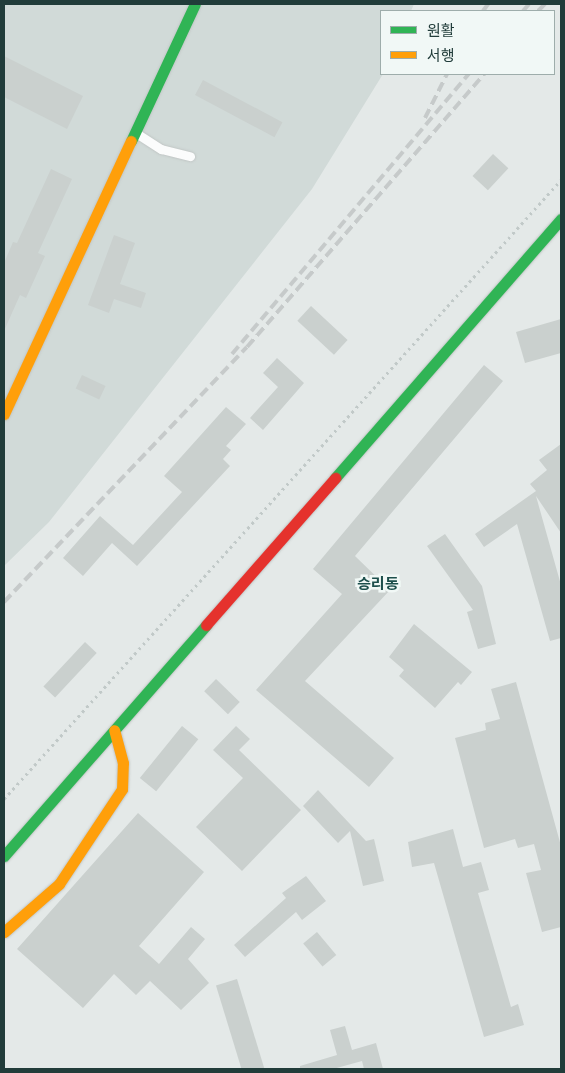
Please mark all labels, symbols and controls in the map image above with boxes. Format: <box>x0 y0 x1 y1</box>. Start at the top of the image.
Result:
legend <box>380 10 555 75</box>
text: 원활 <box>427 22 455 40</box>
text: 서행 <box>427 47 455 65</box>
district label: 승리동 <box>357 576 399 594</box>

